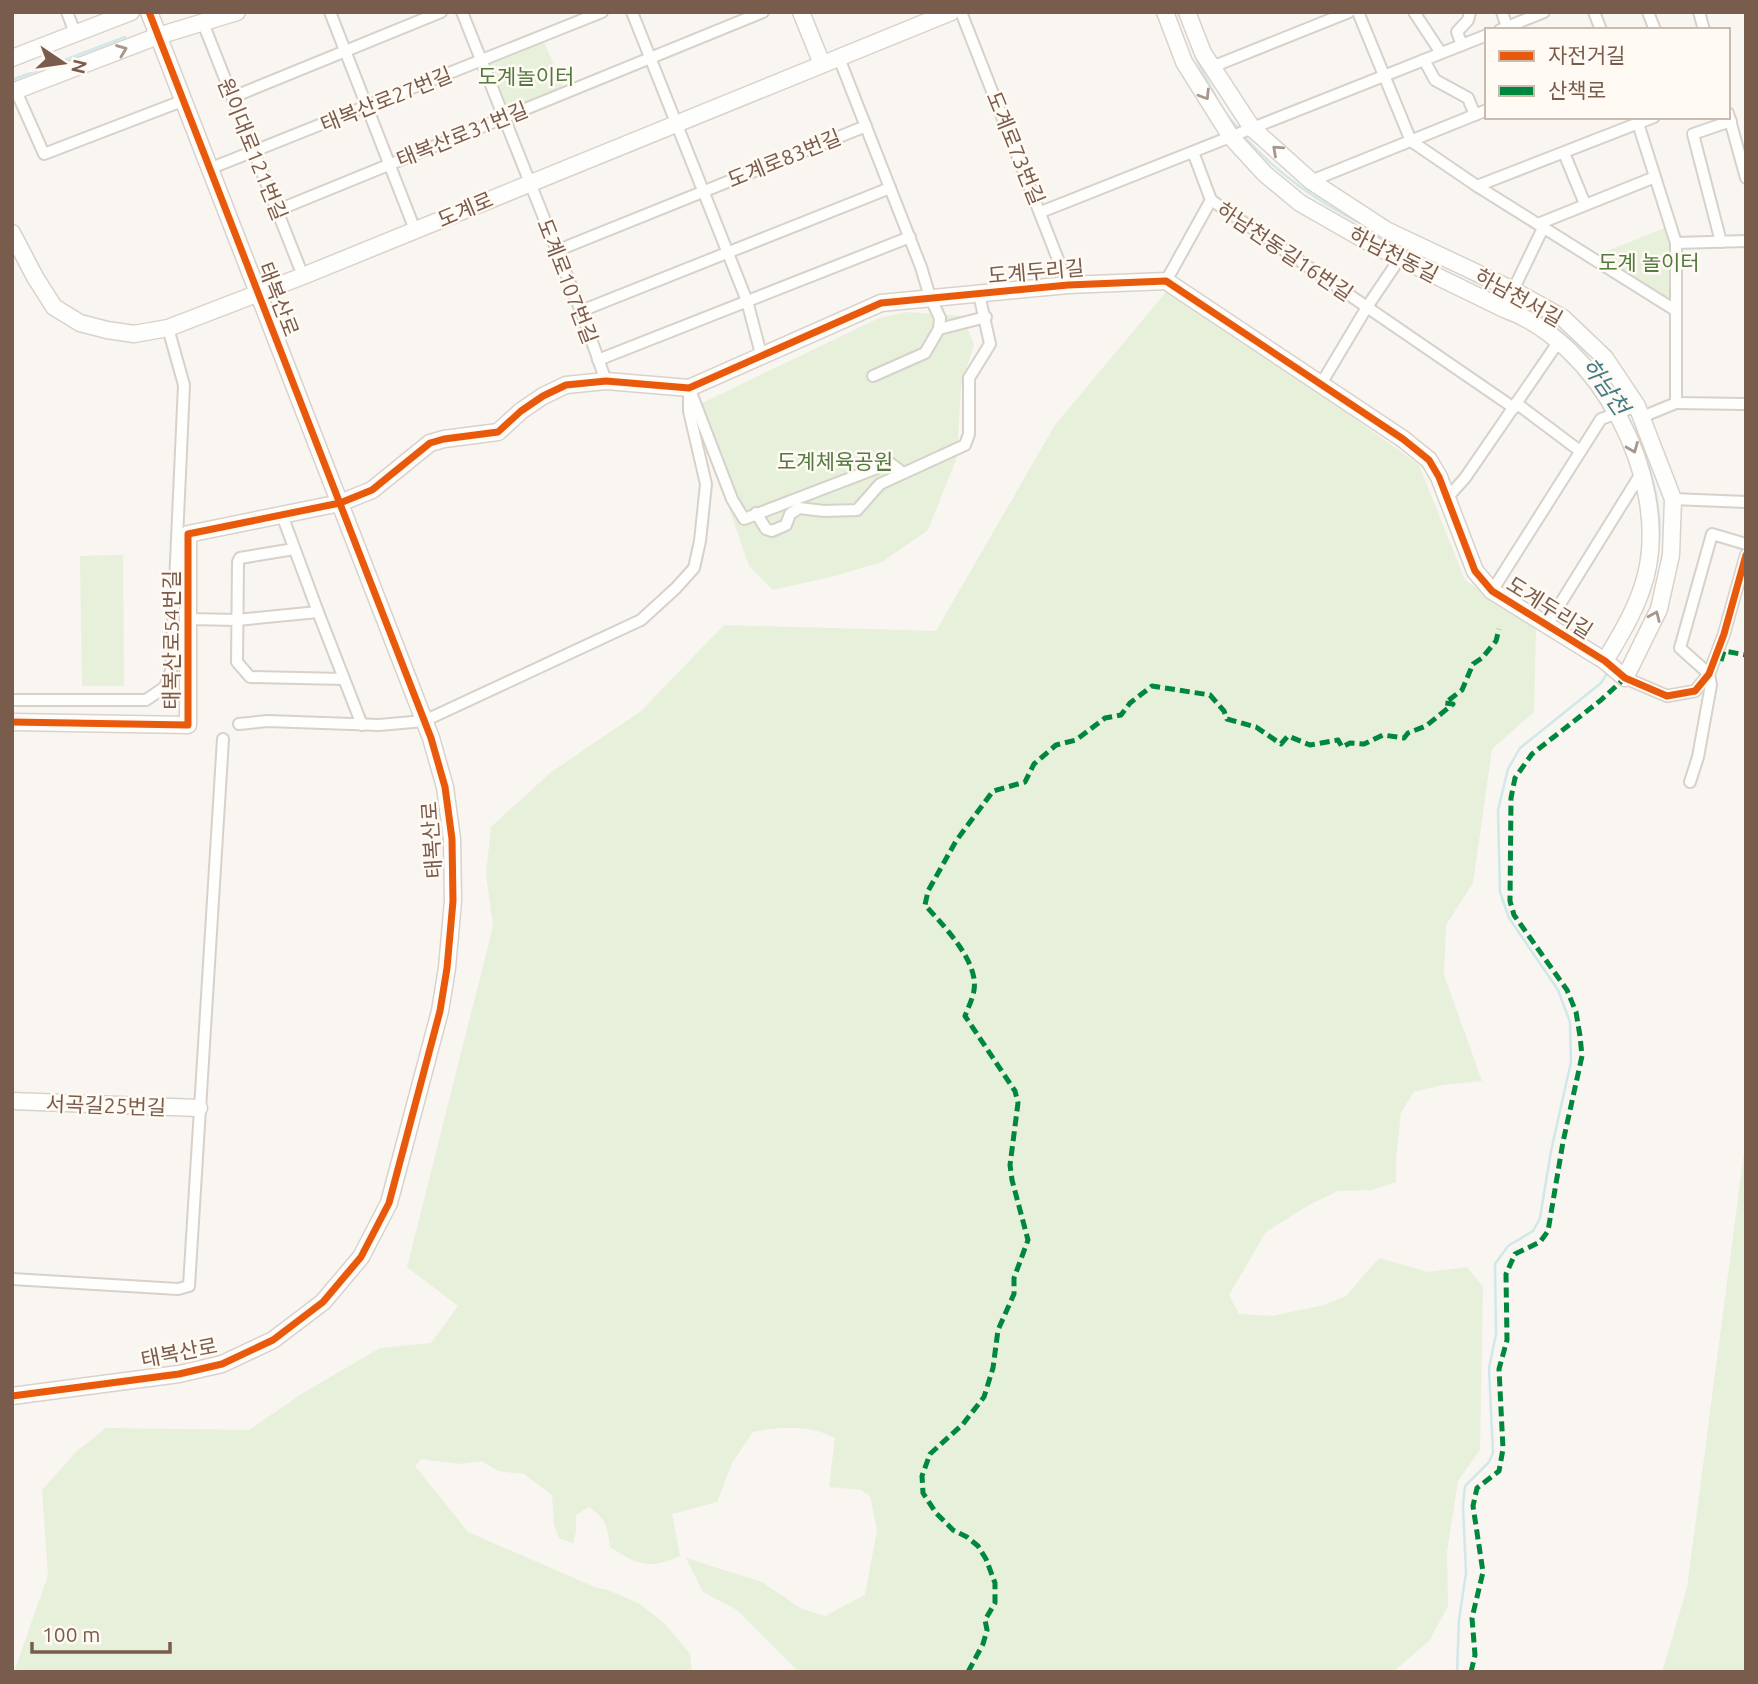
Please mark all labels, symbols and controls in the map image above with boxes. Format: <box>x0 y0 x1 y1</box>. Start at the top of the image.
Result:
north arrow <box>28 28 98 98</box>
legend <box>1485 28 1730 119</box>
text: 자전거길 <box>1548 43 1625 67</box>
one-way arrow <box>115 45 127 59</box>
text: N <box>67 57 92 76</box>
street label: 태복산로27번길 <box>317 62 455 136</box>
park label: 도계놀이터 <box>478 64 574 88</box>
street label: 원이대로121번길 <box>214 74 292 224</box>
text: 산책로 <box>1548 78 1606 102</box>
street label: 도계로73번길 <box>982 88 1050 208</box>
one-way arrow <box>1196 88 1209 101</box>
street label: 태복산로31번길 <box>393 97 531 171</box>
street label: 도계로83번길 <box>724 124 844 192</box>
one-way arrow <box>1272 146 1285 159</box>
street label: 도계로 <box>434 187 496 231</box>
street label: 하남천동길16번길 <box>1212 197 1358 305</box>
street label: 도계로107번길 <box>533 215 603 347</box>
street label: 하남천동길 <box>1346 221 1442 287</box>
park label: 도계 놀이터 <box>1598 250 1700 274</box>
street label: 도계두리길 <box>987 255 1085 287</box>
street label: 태복산로 <box>254 259 304 339</box>
street label: 하남천서길 <box>1471 263 1567 331</box>
water label: 하남천 <box>1578 353 1636 421</box>
one-way arrow <box>1625 441 1639 453</box>
park label: 도계체육공원 <box>777 449 893 473</box>
street label: 태복산로54번길 <box>159 570 183 710</box>
street label: 도계두리길 <box>1503 571 1597 643</box>
one-way arrow <box>1647 611 1661 624</box>
street label: 태복산로 <box>416 801 446 879</box>
street label: 서곡길25번길 <box>45 1091 167 1119</box>
street label: 태복산로 <box>139 1333 219 1371</box>
scale bar <box>32 1610 170 1654</box>
text: 100 m <box>42 1622 100 1646</box>

